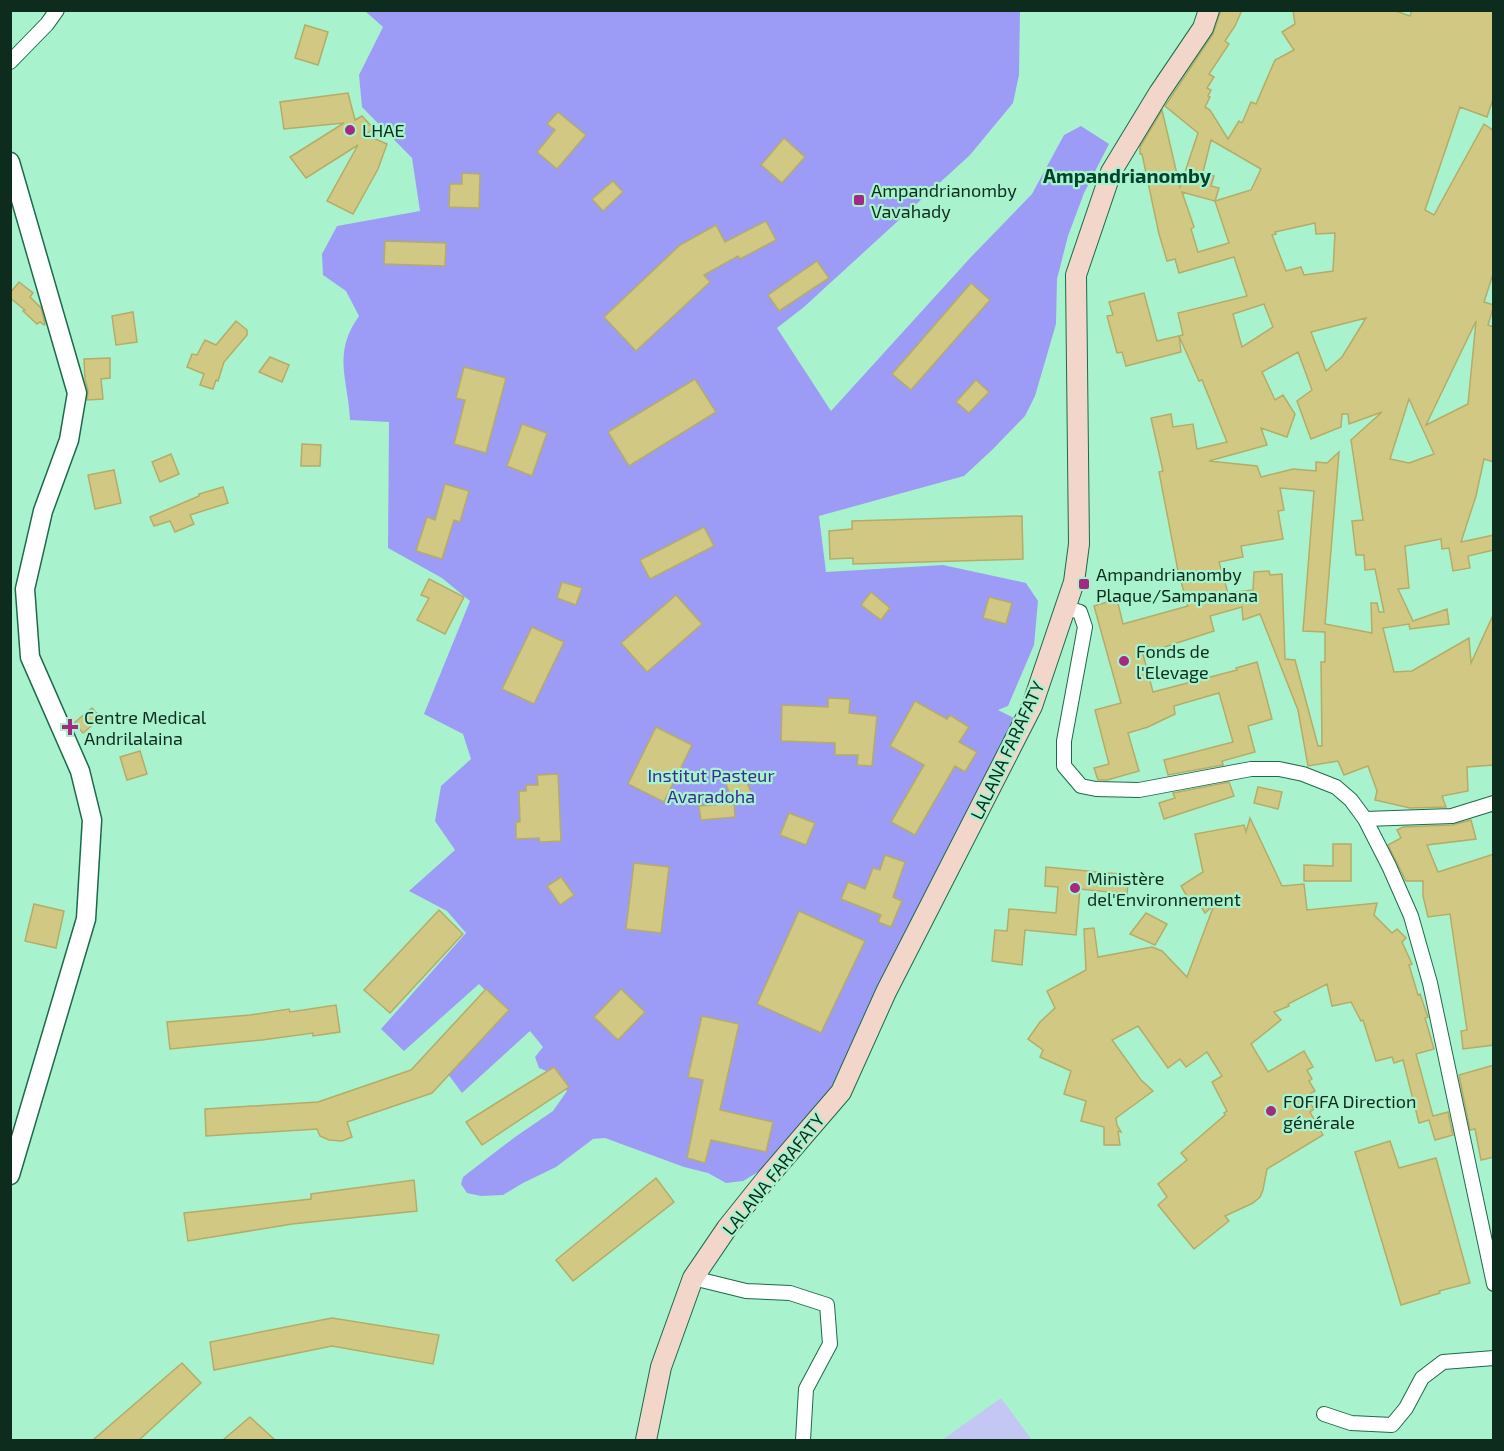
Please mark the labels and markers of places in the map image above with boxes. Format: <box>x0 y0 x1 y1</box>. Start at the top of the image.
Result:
place label: LHAE <box>362 119 405 141</box>
marker: LHAE <box>343 123 357 137</box>
place label: Ampandrianomby Vavahady <box>871 179 1017 222</box>
marker: Ampandrianomby Vavahady <box>852 193 866 207</box>
place label: Ampandrianomby Plaque/Sampanana <box>1096 563 1258 606</box>
marker: Ampandrianomby Plaque/Sampanana <box>1077 577 1091 591</box>
place label: Fonds de l'Elevage <box>1136 640 1210 683</box>
marker: Fonds de l'Elevage <box>1117 654 1131 668</box>
place label: Centre Medical Andrilalaina <box>84 706 207 749</box>
marker: Centre Medical Andrilalaina <box>61 718 79 736</box>
place label: Ministère del'Environnement <box>1087 867 1241 910</box>
marker: Ministère del'Environnement <box>1068 881 1082 895</box>
place label: FOFIFA Direction générale <box>1283 1090 1416 1133</box>
marker: FOFIFA Direction générale <box>1264 1104 1278 1118</box>

